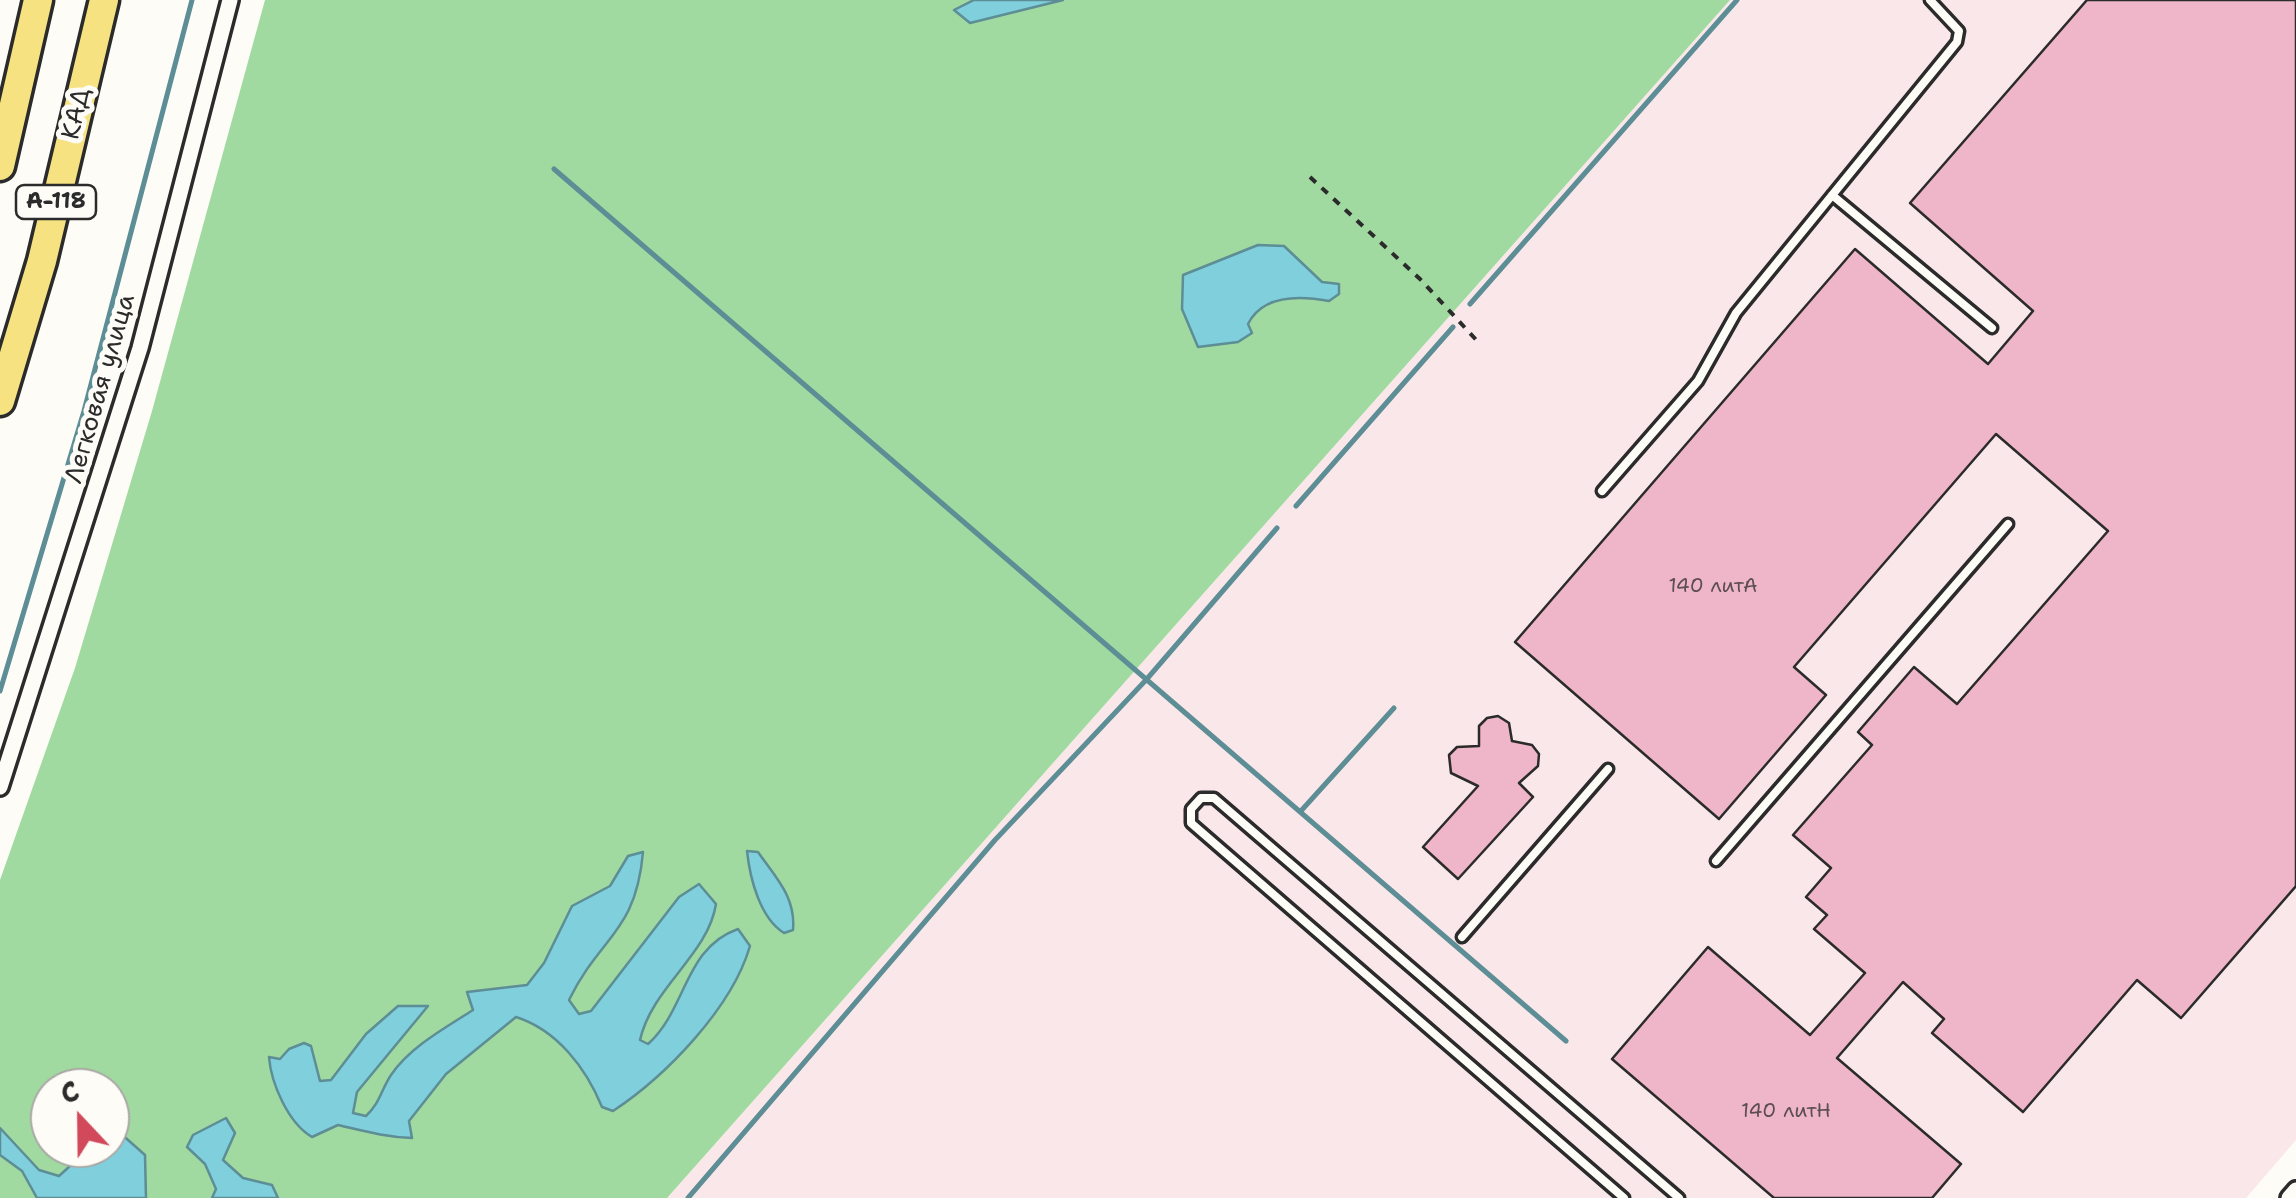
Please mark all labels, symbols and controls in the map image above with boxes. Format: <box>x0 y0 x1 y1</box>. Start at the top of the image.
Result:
street label: КАД <box>57 85 97 143</box>
road number: А-118 <box>16 185 96 219</box>
street label: Легковая улица <box>60 291 142 487</box>
house number: 140 литА <box>1668 575 1758 599</box>
north arrow <box>30 1068 130 1168</box>
text: С <box>54 1071 85 1113</box>
house number: 140 литН <box>1741 1100 1831 1124</box>

